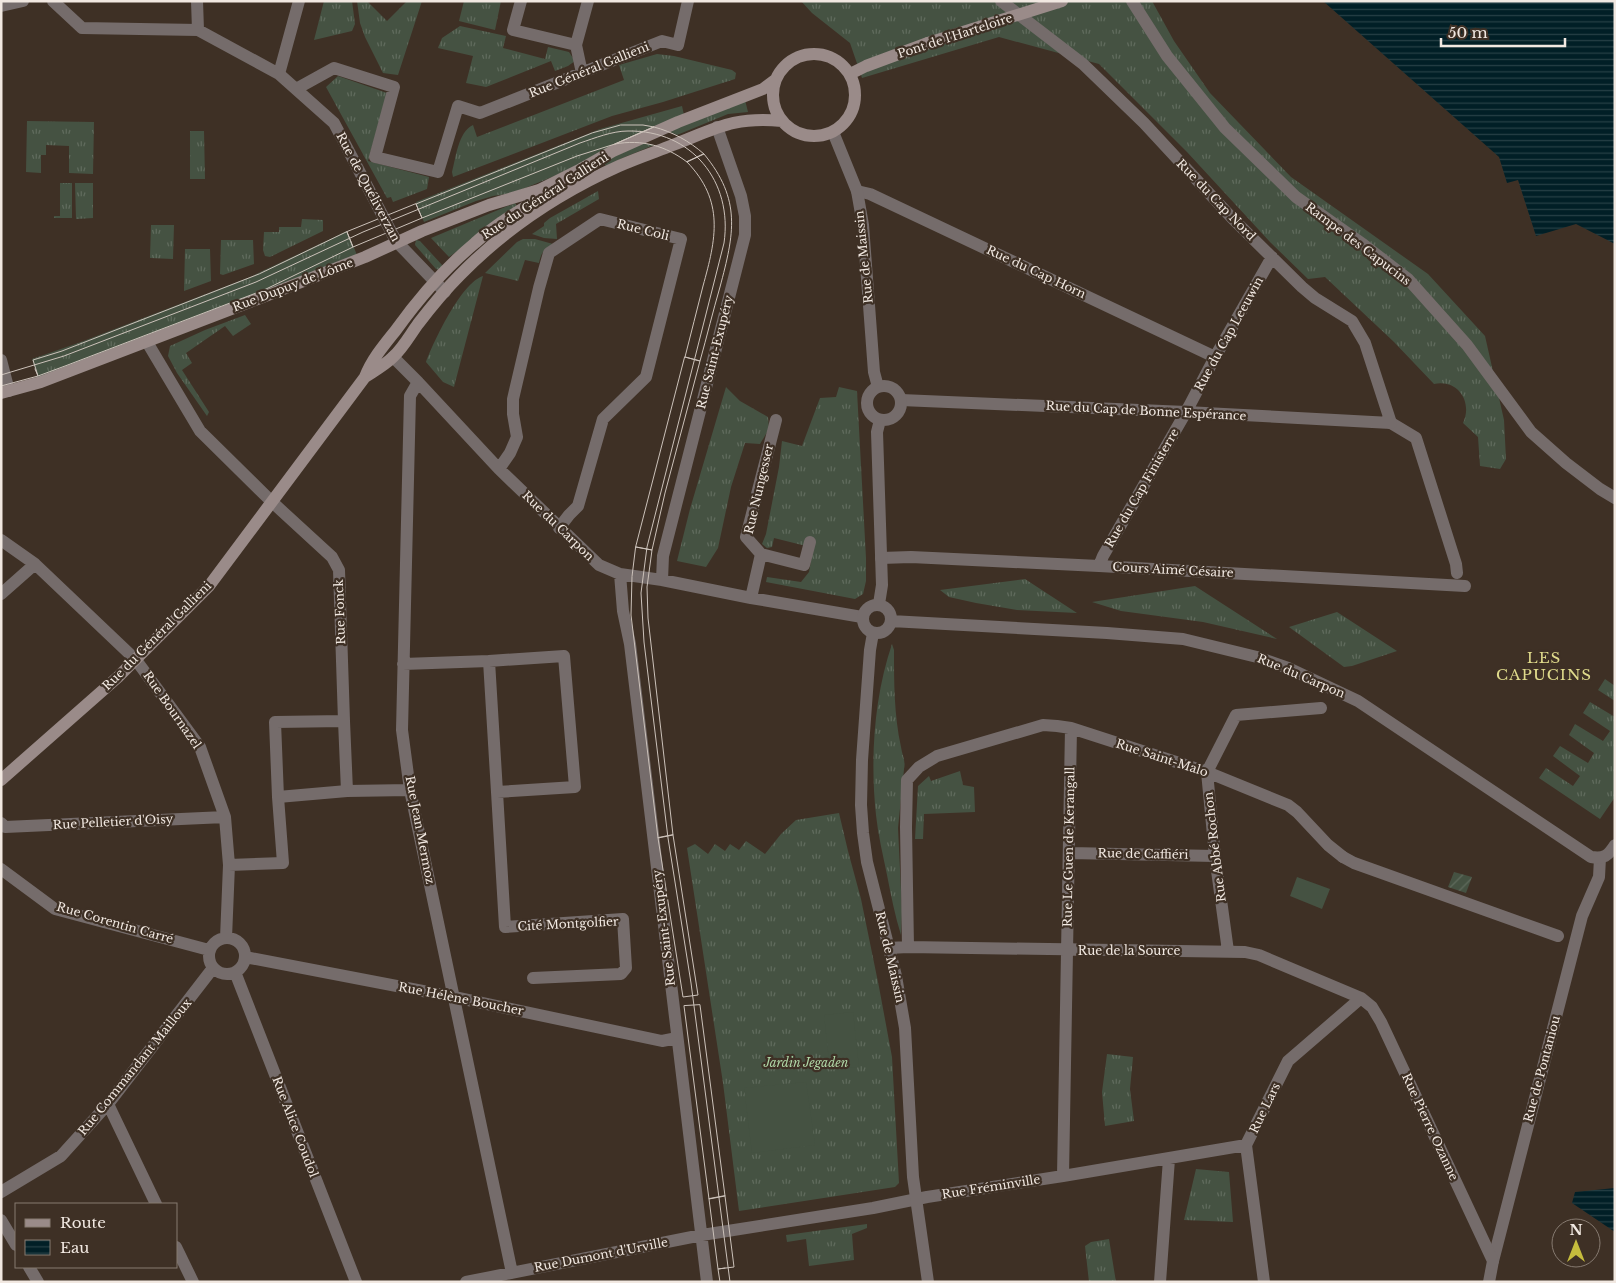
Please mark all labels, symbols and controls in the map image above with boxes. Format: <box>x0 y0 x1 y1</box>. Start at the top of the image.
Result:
street label: Pont de l'Harteloire <box>895 10 1014 61</box>
scale bar <box>1441 15 1565 47</box>
text: 50 m <box>1448 23 1488 42</box>
street label: Rue Général Gallieni <box>527 39 651 101</box>
street label: Rue de Quéliverzan <box>333 130 404 244</box>
street label: Rue du Général Gallieni <box>479 149 611 242</box>
street label: Rue du Cap Nord <box>1174 156 1259 243</box>
street label: Rampe des Capucins <box>1303 199 1414 288</box>
street label: Rue de Maissin <box>851 210 876 304</box>
street label: Rue Coli <box>615 216 671 243</box>
street label: Rue du Cap Horn <box>984 242 1088 301</box>
street label: Rue Dupuy de Lôme <box>230 255 355 314</box>
street label: Rue du Cap Leeuwin <box>1191 274 1266 394</box>
street label: Rue Saint-Exupéry <box>693 293 736 410</box>
street label: Rue du Cap de Bonne Espérance <box>1045 398 1247 423</box>
street label: Rue du Cap Finisterre <box>1101 426 1182 550</box>
street label: Rue Nungesser <box>741 442 776 535</box>
street label: Rue du Carpon <box>519 488 597 564</box>
street label: Cours Aimé Césaire <box>1112 559 1234 580</box>
street label: Rue du Général Gallieni <box>99 578 214 693</box>
street label: Rue Fonck <box>331 579 348 645</box>
district label: LES CAPUCINS <box>1496 648 1592 684</box>
street label: Rue du Carpon <box>1255 650 1347 701</box>
street label: Rue Bournazel <box>140 668 205 751</box>
street label: Rue Saint-Malo <box>1114 736 1210 780</box>
street label: Rue Le Guen de Kerangall <box>1060 766 1077 927</box>
street label: Rue Jean Mermoz <box>403 774 438 886</box>
street label: Rue Abbé Rochon <box>1200 791 1229 903</box>
street label: Rue Pelletier d'Oisy <box>52 811 174 832</box>
street label: Rue de Caffiéri <box>1097 845 1189 862</box>
street label: Rue Saint-Exupéry <box>649 869 678 987</box>
street label: Rue Corentin Carré <box>55 899 175 946</box>
street label: Rue de Maissin <box>873 910 908 1004</box>
street label: Cité Montgolfier <box>517 913 619 934</box>
street label: Rue de la Source <box>1078 943 1180 958</box>
street label: Rue Hélène Boucher <box>397 979 525 1018</box>
street label: Rue Commandant Mailloux <box>75 995 195 1138</box>
street label: Rue de Pontaniou <box>1520 1014 1563 1124</box>
park label: Jardin Jegaden <box>763 1055 849 1070</box>
street label: Rue Pierre Ozanne <box>1399 1071 1462 1183</box>
street label: Rue Alice Coudol <box>269 1074 322 1179</box>
street label: Rue Lars <box>1246 1080 1283 1136</box>
street label: Rue Fréminville <box>941 1171 1041 1202</box>
legend <box>15 1203 178 1268</box>
text: Route <box>60 1213 106 1232</box>
north arrow <box>1551 1218 1601 1268</box>
text: N <box>1569 1221 1583 1239</box>
street label: Rue Dumont d'Urville <box>533 1234 669 1275</box>
text: Eau <box>60 1238 89 1257</box>

